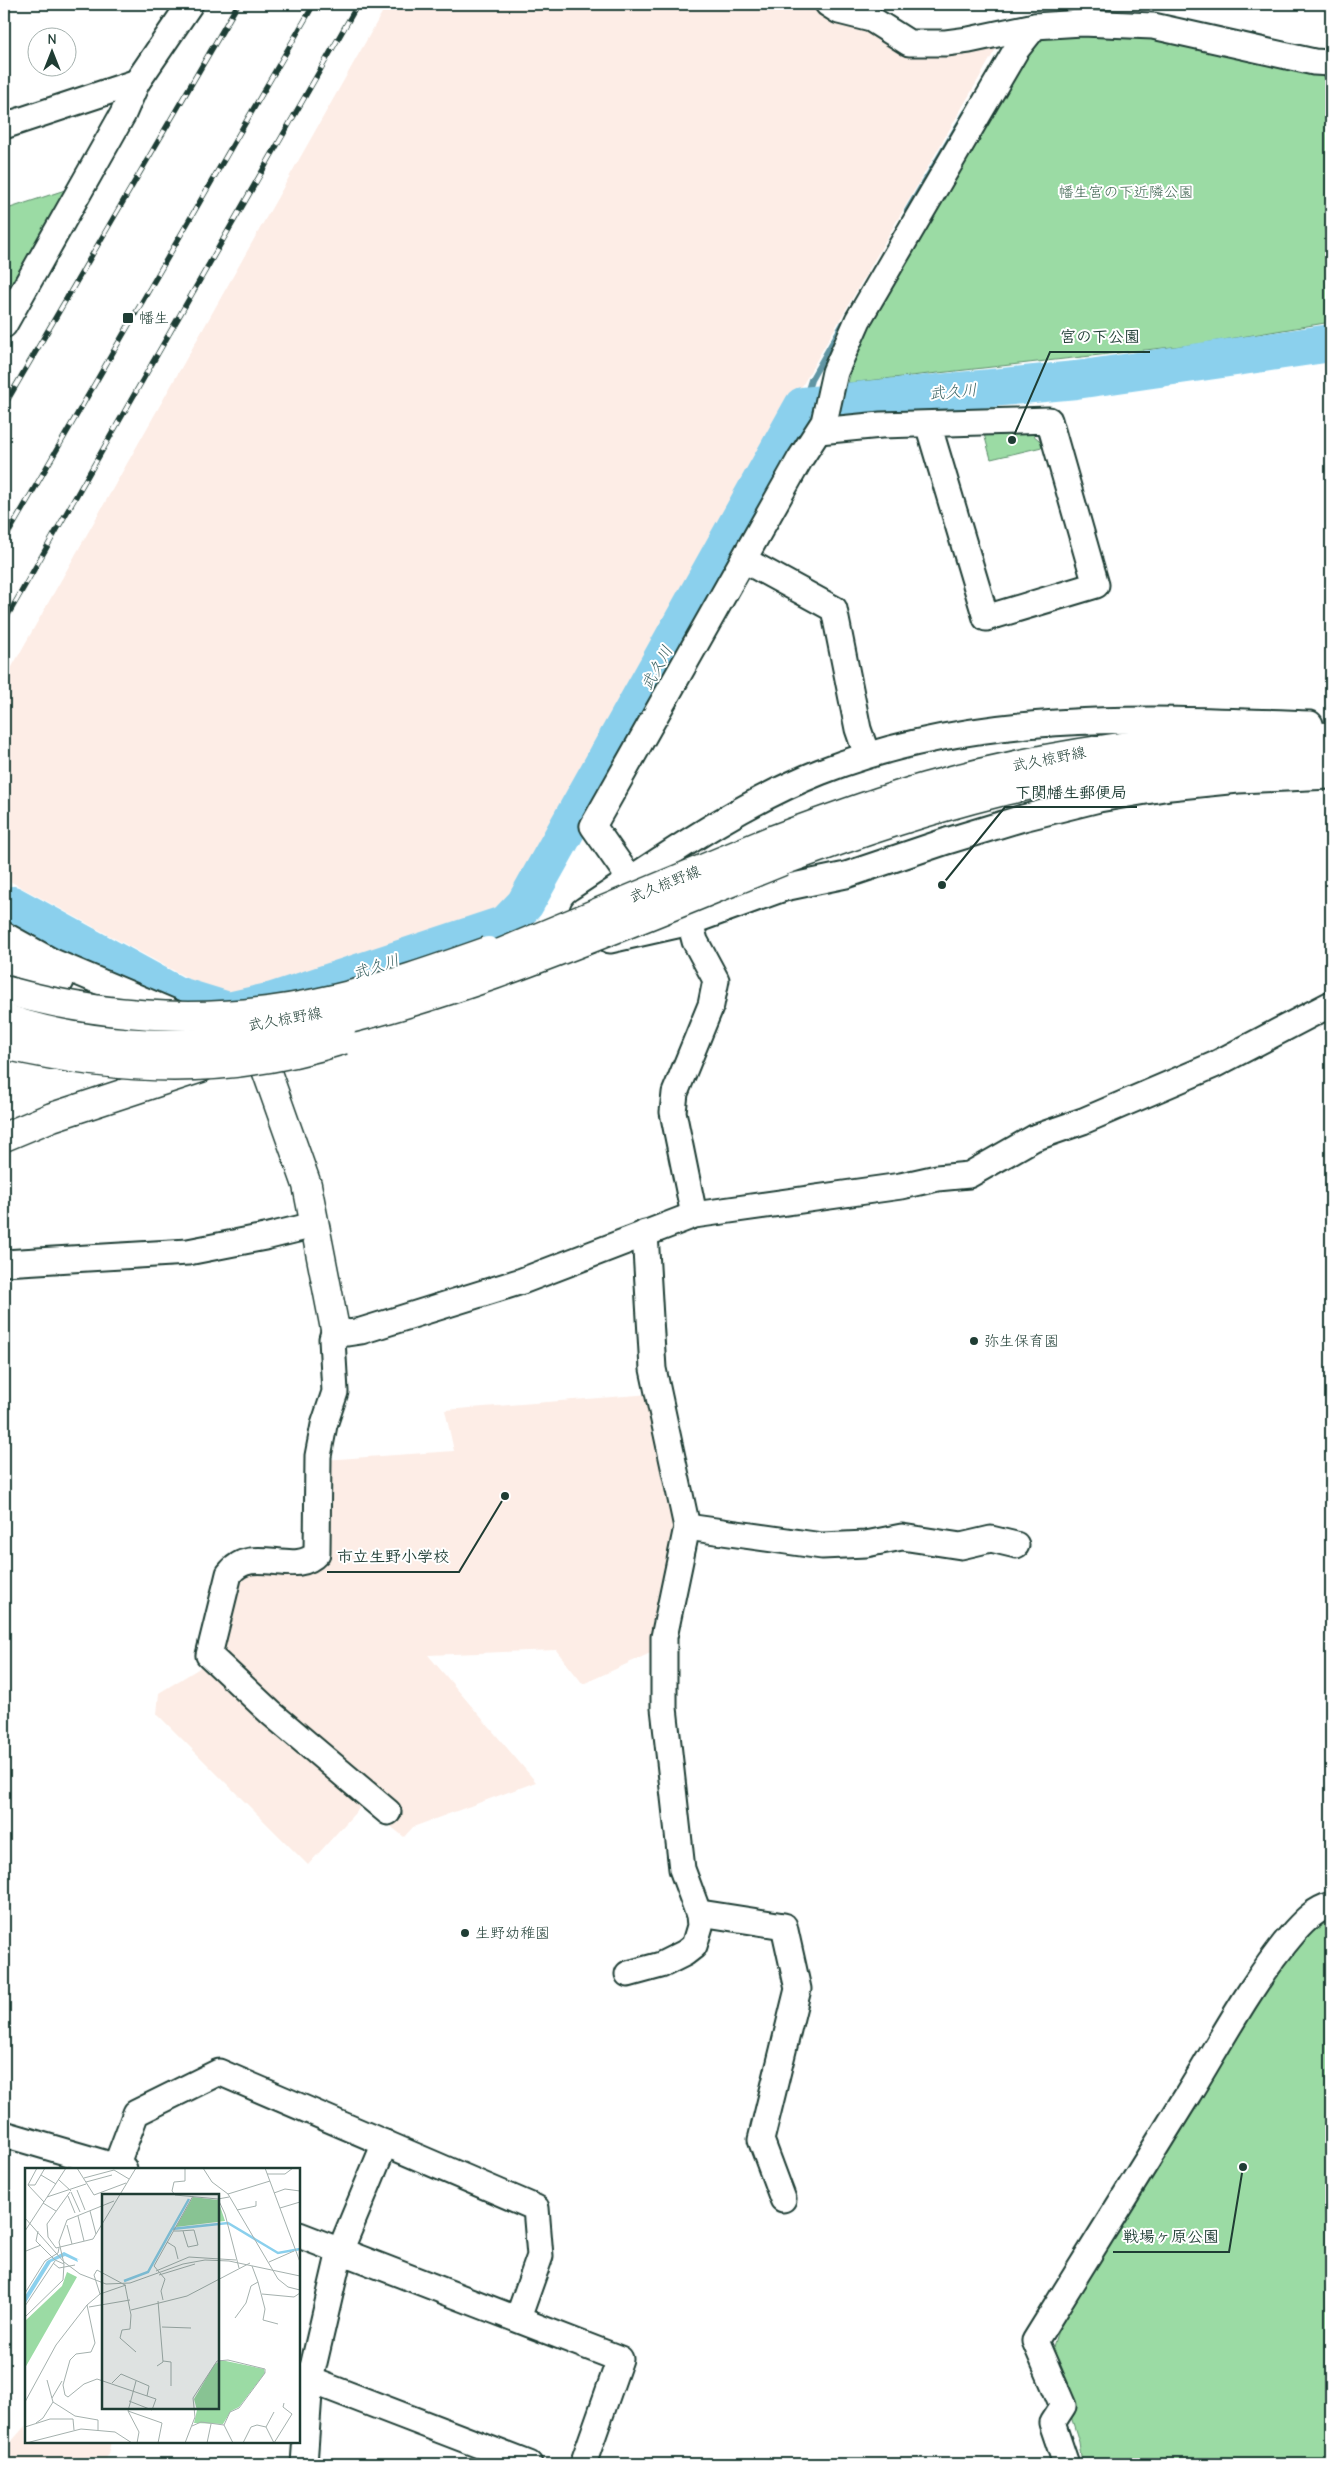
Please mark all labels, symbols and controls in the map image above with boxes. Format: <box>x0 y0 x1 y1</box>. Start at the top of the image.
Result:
north arrow <box>28 28 78 78</box>
text: N <box>47 31 57 48</box>
park label: 幡生宮の下近隣公園 <box>1058 183 1194 201</box>
place label: 幡生 <box>139 309 169 327</box>
marker: 幡生 <box>121 311 135 325</box>
callout: 宮の下公園 <box>1050 321 1150 352</box>
text: 宮の下公園 <box>1060 328 1140 346</box>
water label: 武久川 <box>928 381 978 403</box>
water label: 武久川 <box>637 643 677 693</box>
street label: 武久椋野線 <box>1010 743 1088 775</box>
callout: 下関幡生郵便局 <box>1005 776 1137 807</box>
text: 下関幡生郵便局 <box>1015 784 1127 802</box>
street label: 武久椋野線 <box>627 862 703 906</box>
water label: 武久川 <box>350 951 402 983</box>
street label: 武久椋野線 <box>246 1004 324 1034</box>
place label: 弥生保育園 <box>984 1332 1059 1350</box>
marker: 弥生保育園 <box>968 1335 980 1347</box>
callout: 市立生野小学校 <box>327 1541 459 1572</box>
text: 市立生野小学校 <box>337 1548 449 1566</box>
place label: 生野幼稚園 <box>475 1924 550 1942</box>
marker: 生野幼稚園 <box>459 1927 471 1939</box>
inset map <box>25 2168 300 2443</box>
callout: 戦場ヶ原公園 <box>1113 2221 1229 2252</box>
text: 戦場ヶ原公園 <box>1123 2228 1219 2246</box>

